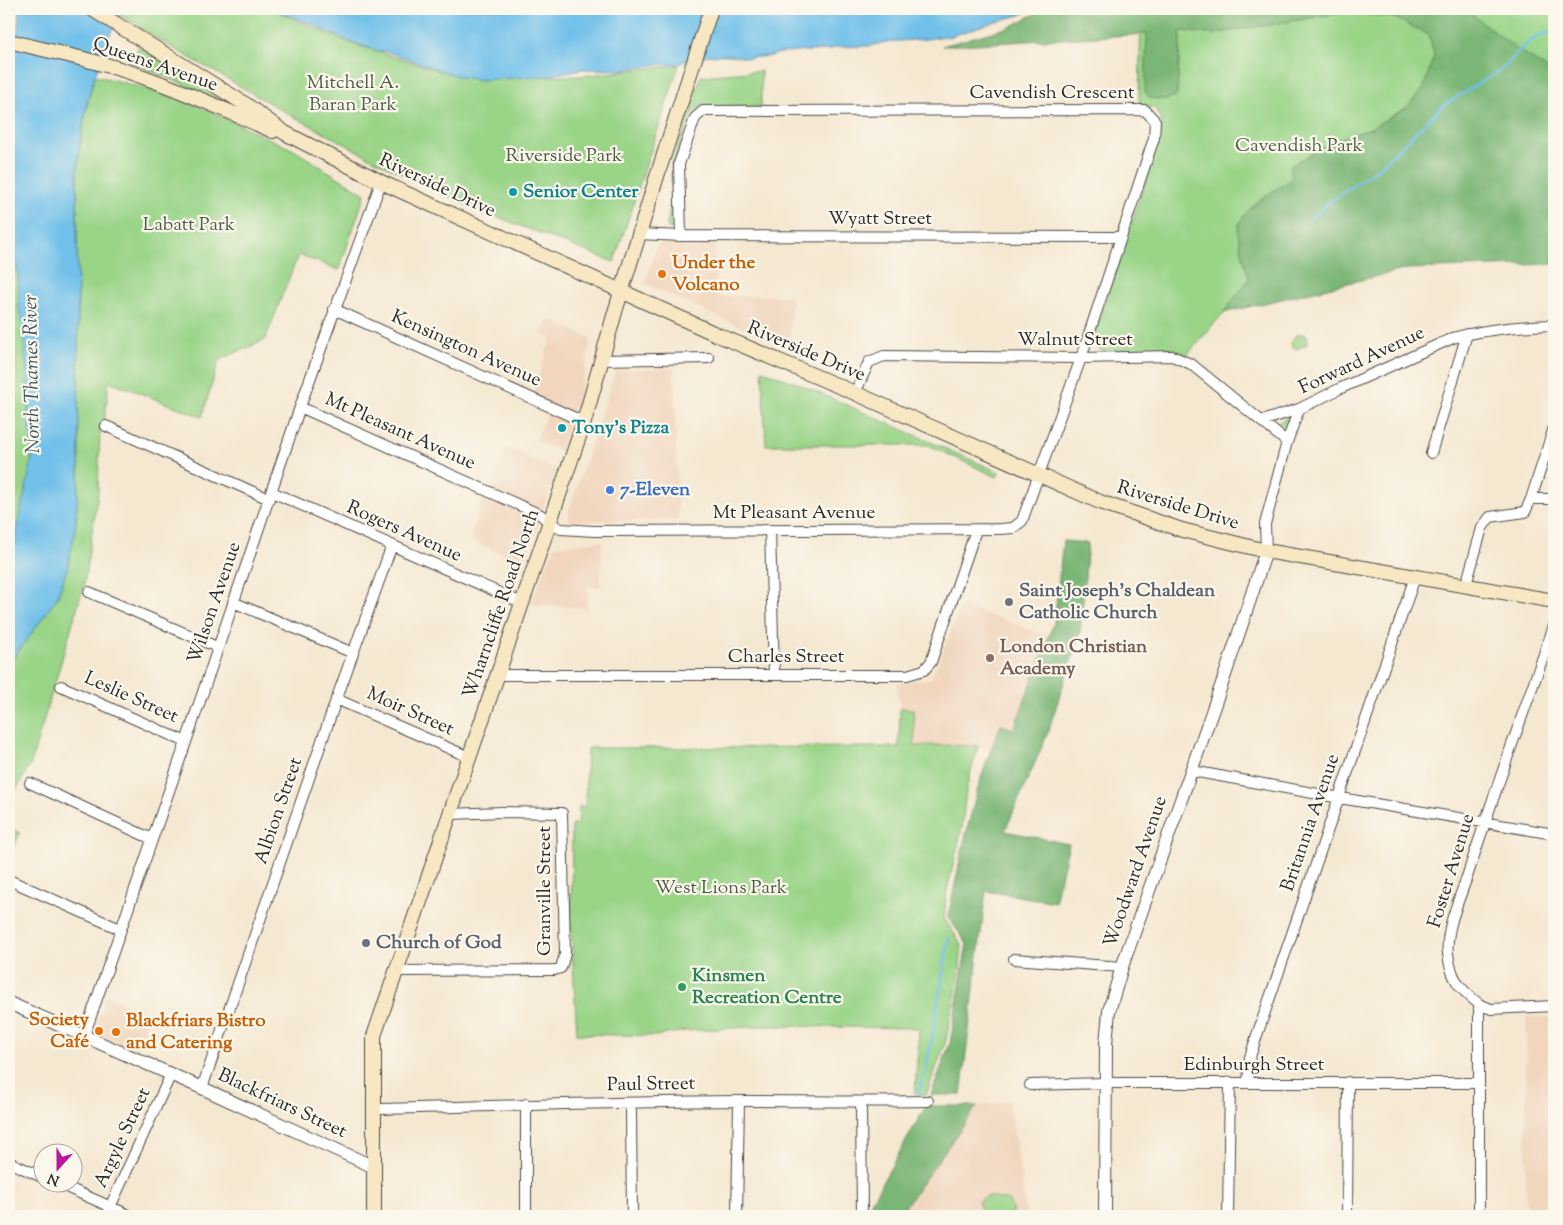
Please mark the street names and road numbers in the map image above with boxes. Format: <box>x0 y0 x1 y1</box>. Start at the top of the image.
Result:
street label: Queens Avenue <box>89 31 221 99</box>
street label: Cavendish Crescent <box>969 80 1135 107</box>
street label: Riverside Drive <box>374 147 500 225</box>
street label: Wyatt Street <box>828 206 933 233</box>
street label: Kensington Avenue <box>387 304 546 394</box>
street label: Riverside Drive <box>743 315 870 389</box>
street label: Forward Avenue <box>1295 320 1429 402</box>
street label: Walnut Street <box>1017 327 1133 354</box>
street label: Mt Pleasant Avenue <box>320 387 480 477</box>
street label: Riverside Drive <box>1114 475 1242 537</box>
street label: Rogers Avenue <box>342 495 466 570</box>
street label: Mt Pleasant Avenue <box>713 500 875 527</box>
street label: Wharncliffe Road North <box>457 506 547 702</box>
street label: Wilson Avenue <box>182 538 249 668</box>
street label: Charles Street <box>728 644 845 671</box>
street label: Leslie Street <box>80 665 183 731</box>
street label: Moir Street <box>362 681 458 743</box>
street label: Britannia Avenue <box>1275 750 1347 895</box>
street label: Albion Street <box>248 754 310 868</box>
street label: Woodward Avenue <box>1097 792 1175 951</box>
street label: Foster Avenue <box>1422 810 1482 931</box>
street label: Granville Street <box>532 826 559 956</box>
street label: Edinburgh Street <box>1184 1052 1325 1079</box>
street label: Blackfriars Street <box>213 1062 351 1146</box>
street label: Paul Street <box>607 1071 696 1099</box>
street label: Argyle Street <box>88 1083 158 1193</box>

